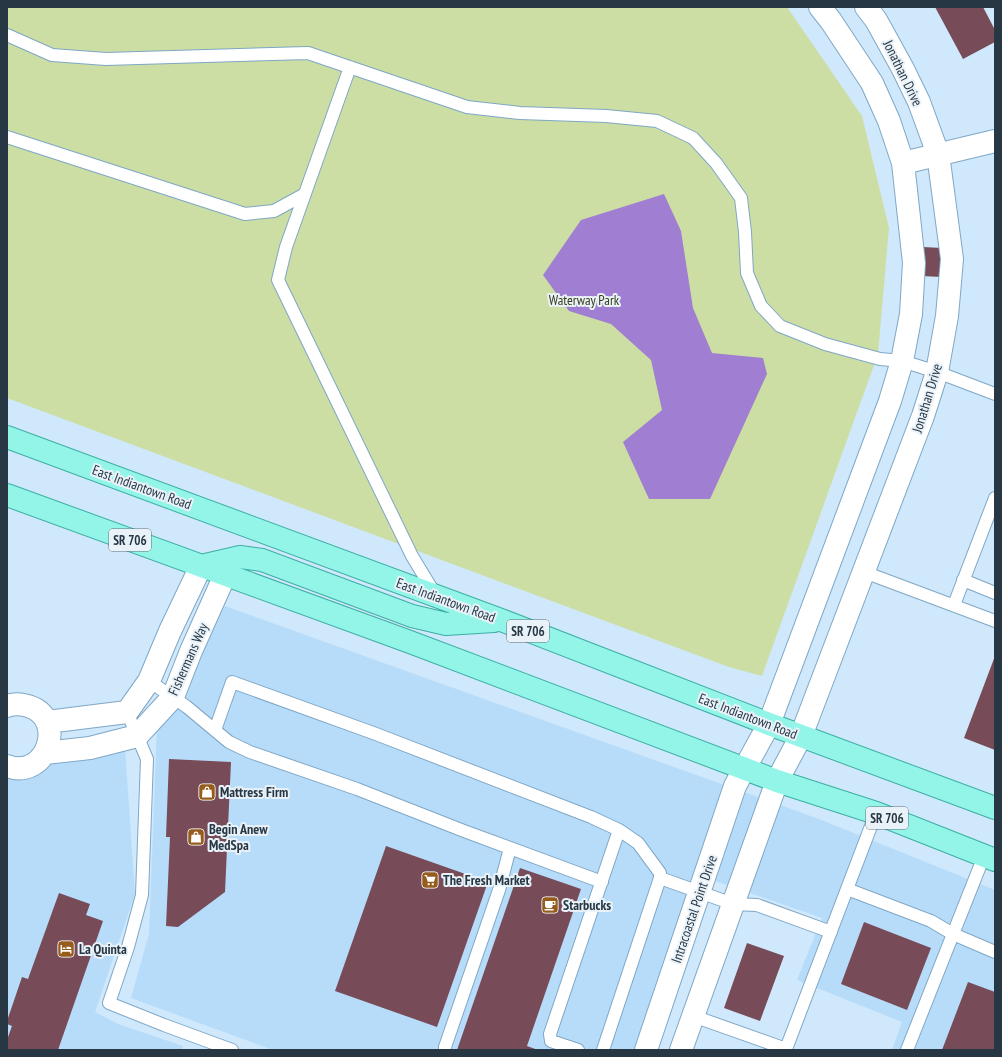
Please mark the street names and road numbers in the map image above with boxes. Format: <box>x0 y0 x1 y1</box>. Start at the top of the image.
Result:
street label: Jonathan Drive <box>879 36 927 109</box>
street label: Jonathan Drive <box>908 361 946 436</box>
street label: East Indiantown Road <box>90 461 194 513</box>
road number: SR 706 <box>109 529 151 551</box>
street label: East Indiantown Road <box>394 574 498 626</box>
street label: Fishermans Way <box>164 619 212 698</box>
road number: SR 706 <box>507 620 549 642</box>
street label: East Indiantown Road <box>696 689 800 743</box>
road number: SR 706 <box>866 807 908 829</box>
street label: Intracoastal Point Drive <box>667 852 721 965</box>

